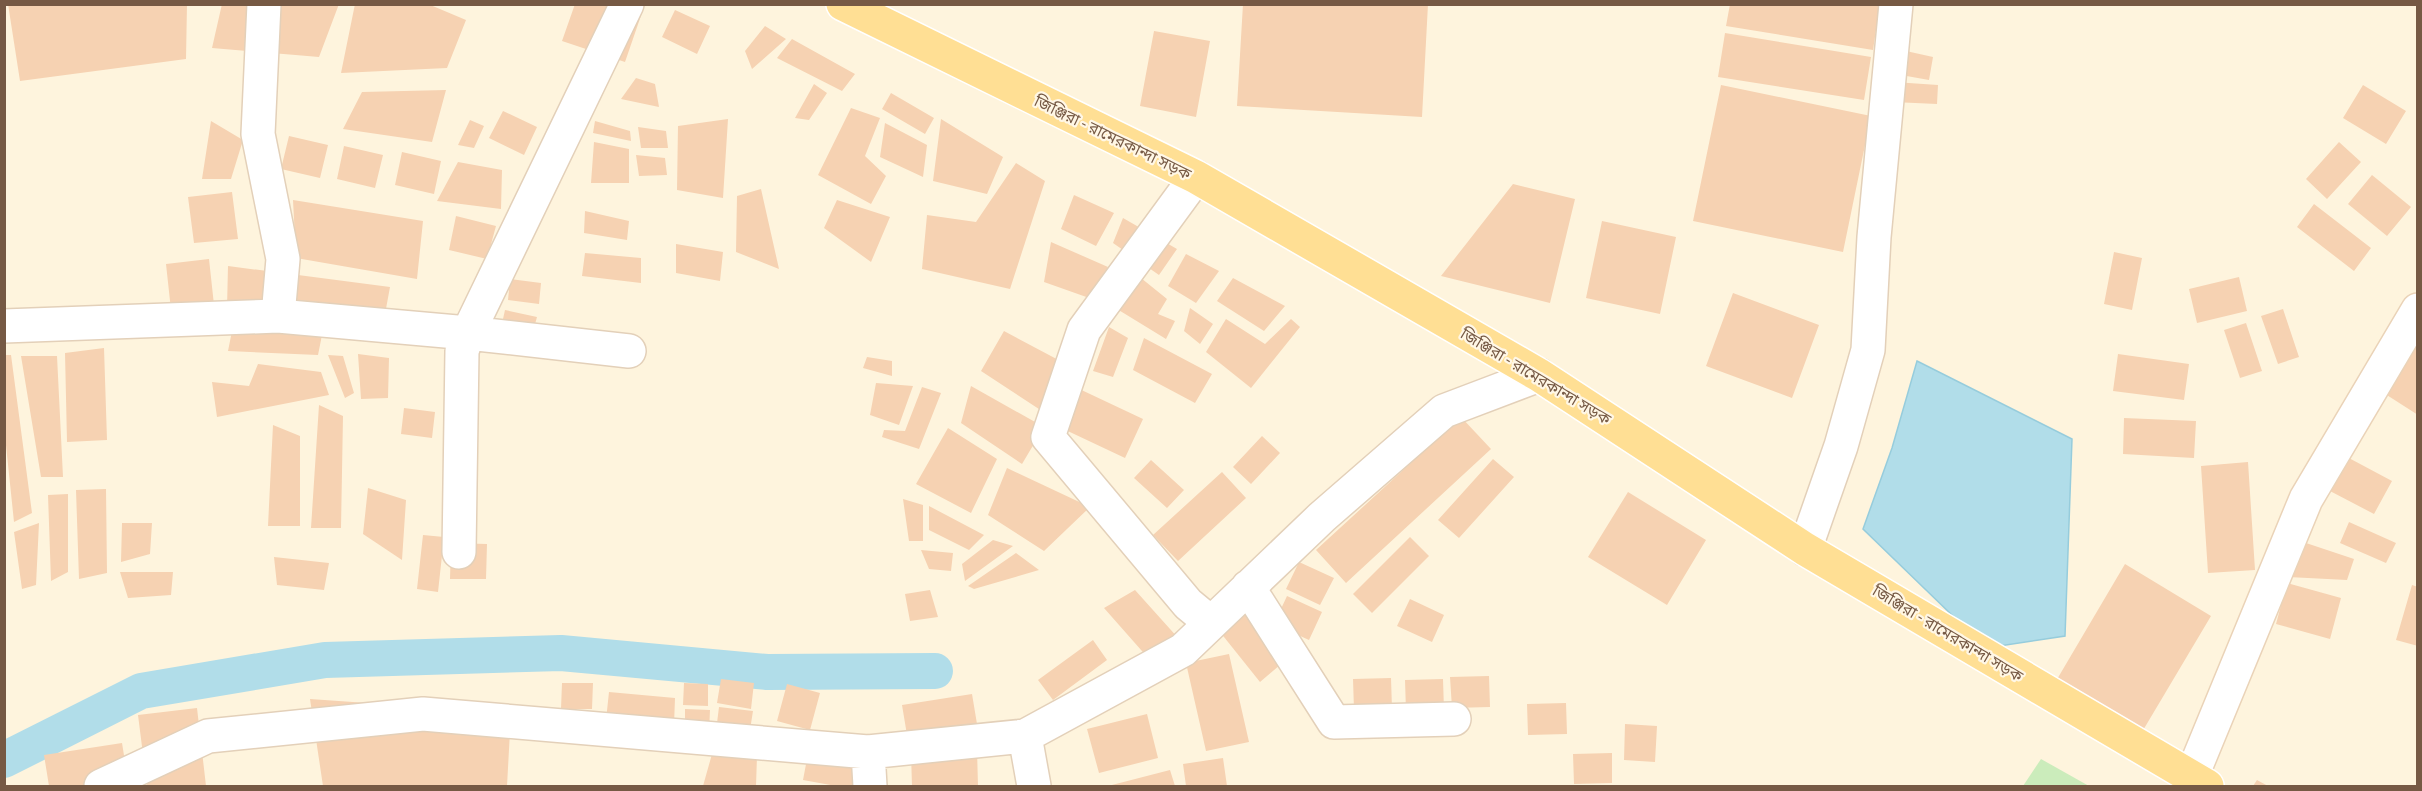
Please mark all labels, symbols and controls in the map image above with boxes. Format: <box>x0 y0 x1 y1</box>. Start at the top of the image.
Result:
street label: জিঞ্জিরা - রামেরকান্দা সড়ক <box>1031 91 1195 183</box>
street label: জিঞ্জিরা - রামেরকান্দা সড়ক <box>1457 323 1615 429</box>
street label: জিঞ্জিরা - রামেরকান্দা সড়ক <box>1869 580 2027 686</box>

